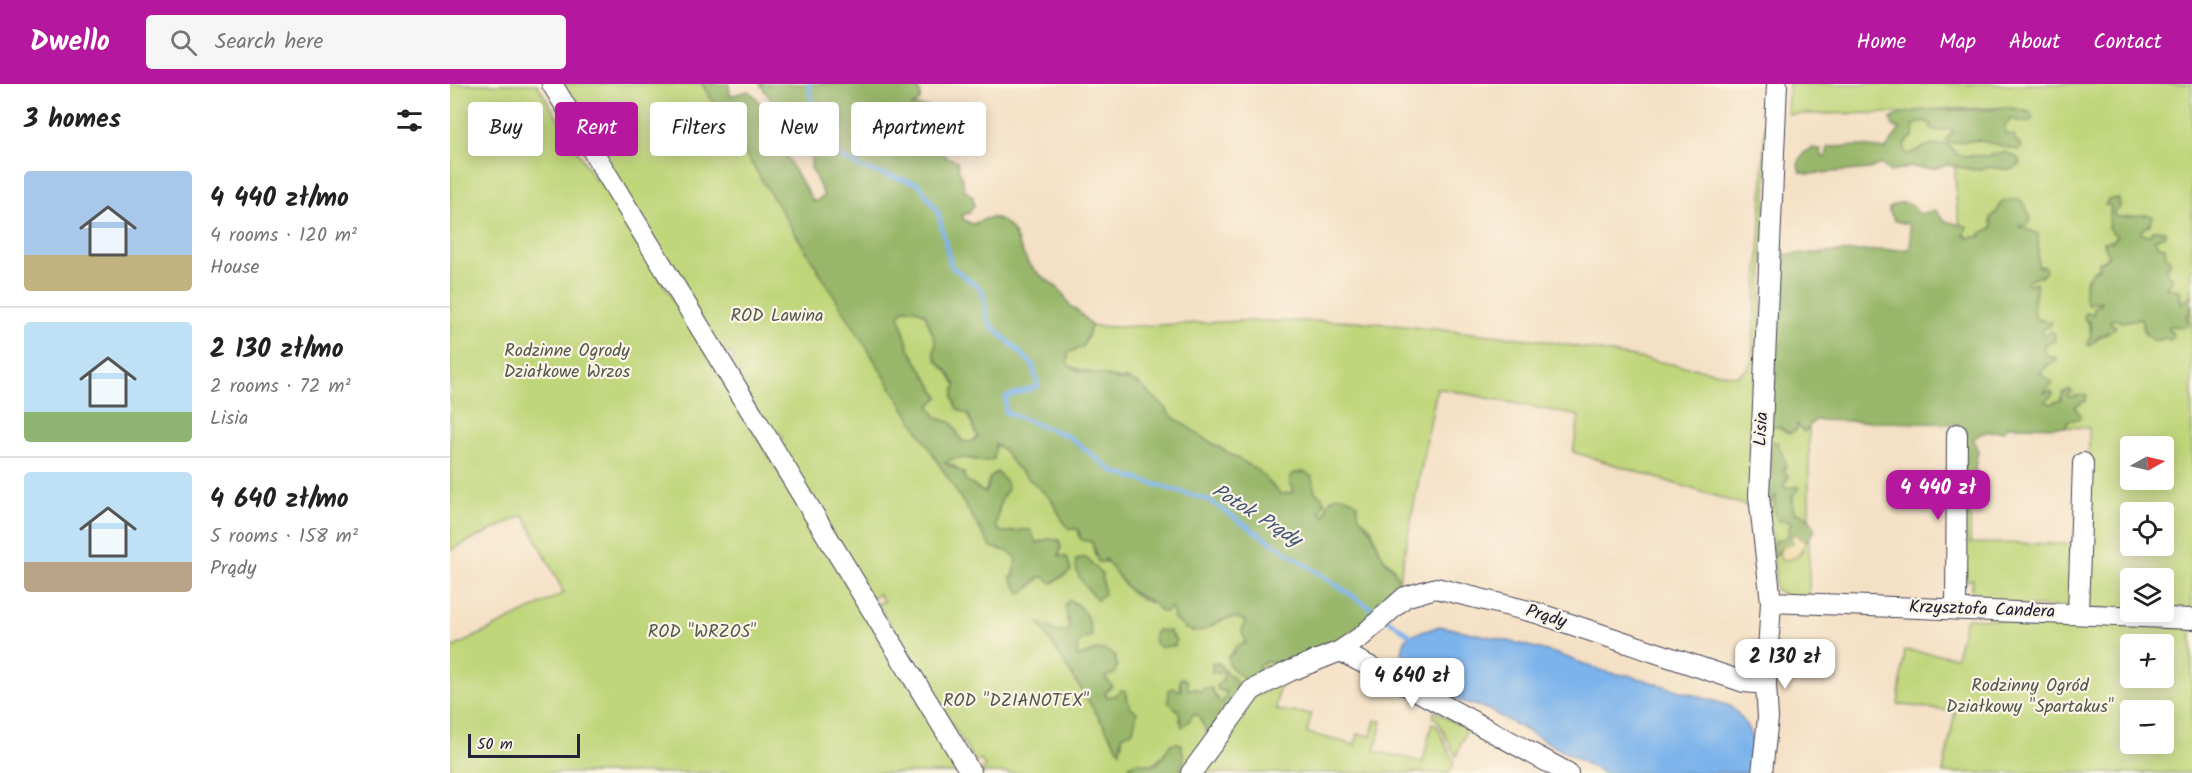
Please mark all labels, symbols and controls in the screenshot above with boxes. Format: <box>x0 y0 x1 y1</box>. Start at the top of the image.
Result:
search box <box>146 15 566 69</box>
text: Dwello <box>30 20 110 65</box>
text: Search here <box>215 25 323 60</box>
icon: search <box>167 26 200 59</box>
text: Home <box>1857 26 1906 59</box>
text: Map <box>1939 26 1976 59</box>
text: About <box>2009 26 2060 59</box>
text: Contact <box>2093 26 2162 59</box>
text: 3 homes <box>24 99 121 141</box>
chip: Buy <box>468 102 543 156</box>
chip: Rent <box>555 102 638 156</box>
chip: Filters <box>650 102 747 156</box>
chip: New <box>759 102 839 156</box>
chip: Apartment <box>851 102 986 156</box>
icon: filters <box>393 104 426 137</box>
text: 4 440 zł/mo <box>210 178 349 220</box>
icon: home <box>72 195 144 267</box>
text: 4 rooms · 120 m² <box>210 220 357 252</box>
text: House <box>210 252 260 284</box>
park label: ROD Lawina <box>730 302 824 331</box>
text: 2 130 zł/mo <box>210 329 344 371</box>
park label: Rodzinne Ogrody Działkowe Wrzos <box>504 337 631 387</box>
icon: home <box>72 346 144 418</box>
text: 2 rooms · 72 m² <box>210 371 351 403</box>
text: Lisia <box>210 403 248 435</box>
street label: Lisia <box>1747 411 1777 447</box>
north arrow <box>2120 436 2174 490</box>
map controls <box>2120 436 2174 754</box>
pin: 4 440 zł <box>1876 470 2000 521</box>
text: 4 440 zł <box>1900 473 1976 505</box>
water label: Potok Prądy <box>1205 476 1309 558</box>
text: 4 640 zł/mo <box>210 479 349 521</box>
icon: home <box>72 496 144 568</box>
button: locate <box>2120 502 2174 556</box>
text: 5 rooms · 158 m² <box>210 521 358 553</box>
text: Prądy <box>210 553 256 585</box>
button: layers <box>2120 568 2174 622</box>
street label: Krzysztofa Candera <box>1908 593 2056 627</box>
street label: Prądy <box>1522 597 1571 637</box>
park label: ROD "WRZOS" <box>648 618 756 647</box>
button: + <box>2120 634 2174 688</box>
pin: 2 130 zł <box>1723 639 1847 690</box>
text: 2 130 zł <box>1749 642 1821 674</box>
pin: 4 640 zł <box>1350 658 1474 709</box>
text: 4 640 zł <box>1374 661 1450 693</box>
park label: Rodzinny Ogród Działkowy "Spartakus" <box>1946 672 2114 722</box>
park label: ROD "DZIANOTEX" <box>943 687 1089 716</box>
button: − <box>2120 700 2174 754</box>
scale bar <box>468 731 580 758</box>
text: 50 m <box>477 732 513 757</box>

